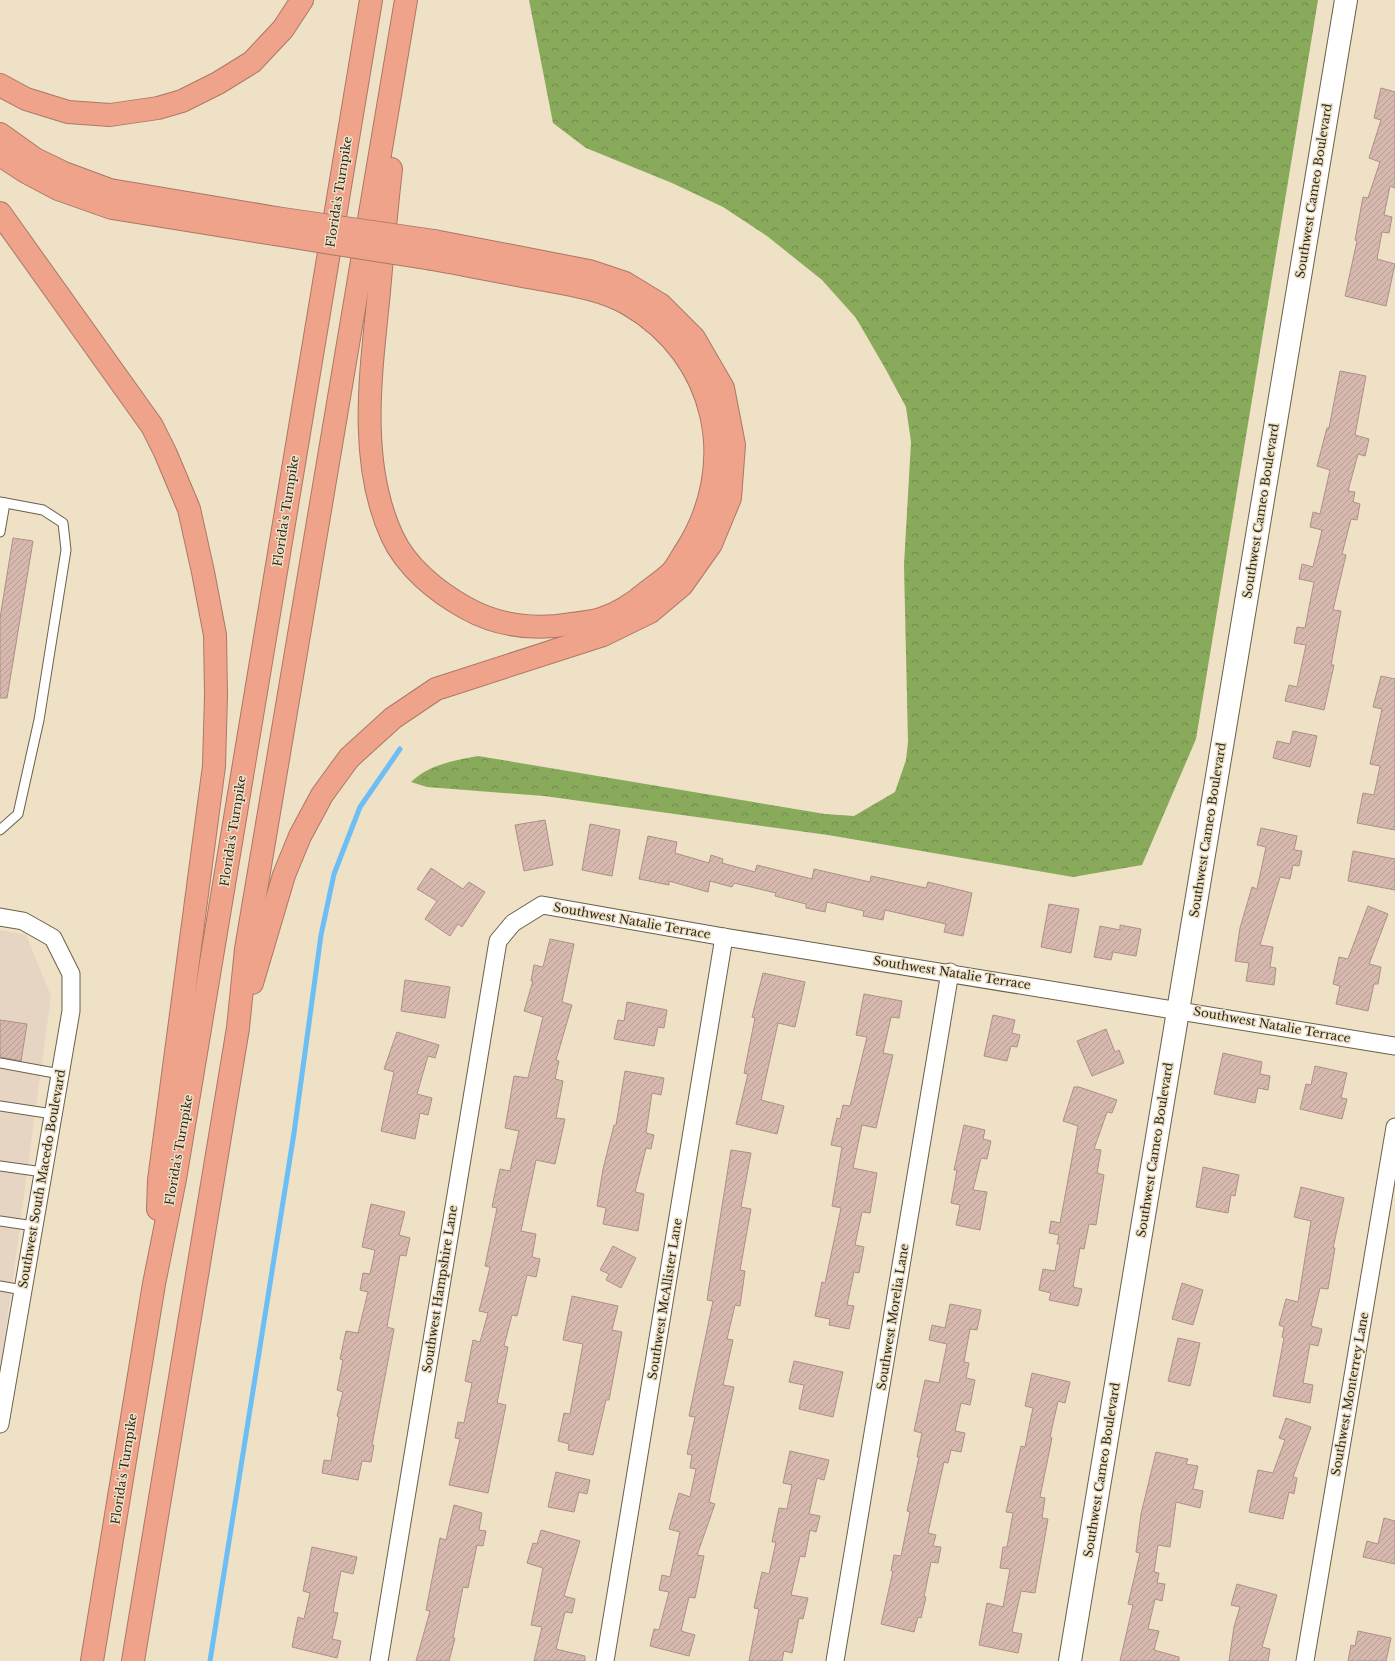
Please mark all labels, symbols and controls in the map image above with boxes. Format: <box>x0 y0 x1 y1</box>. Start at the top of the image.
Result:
street label: Southwest Cameo Boulevard <box>1292 102 1335 280</box>
street label: Florida's Turnpike <box>322 135 355 248</box>
street label: Southwest Cameo Boulevard <box>1239 422 1282 600</box>
street label: Florida's Turnpike <box>269 454 302 567</box>
street label: Southwest Cameo Boulevard <box>1186 741 1229 919</box>
street label: Florida's Turnpike <box>216 774 249 887</box>
street label: Southwest Natalie Terrace <box>552 899 712 942</box>
street label: Southwest Natalie Terrace <box>872 953 1032 992</box>
street label: Southwest Natalie Terrace <box>1192 1003 1352 1046</box>
street label: Southwest Cameo Boulevard <box>1133 1061 1176 1239</box>
street label: Southwest South Macedo Boulevard <box>15 1068 68 1290</box>
street label: Florida's Turnpike <box>161 1093 196 1206</box>
street label: Southwest Hampshire Lane <box>419 1204 460 1374</box>
street label: Southwest McAllister Lane <box>644 1217 685 1381</box>
street label: Southwest Morelia Lane <box>874 1243 912 1391</box>
street label: Southwest Monterrey Lane <box>1328 1311 1371 1477</box>
street label: Southwest Cameo Boulevard <box>1080 1381 1123 1559</box>
street label: Florida's Turnpike <box>107 1412 140 1525</box>

